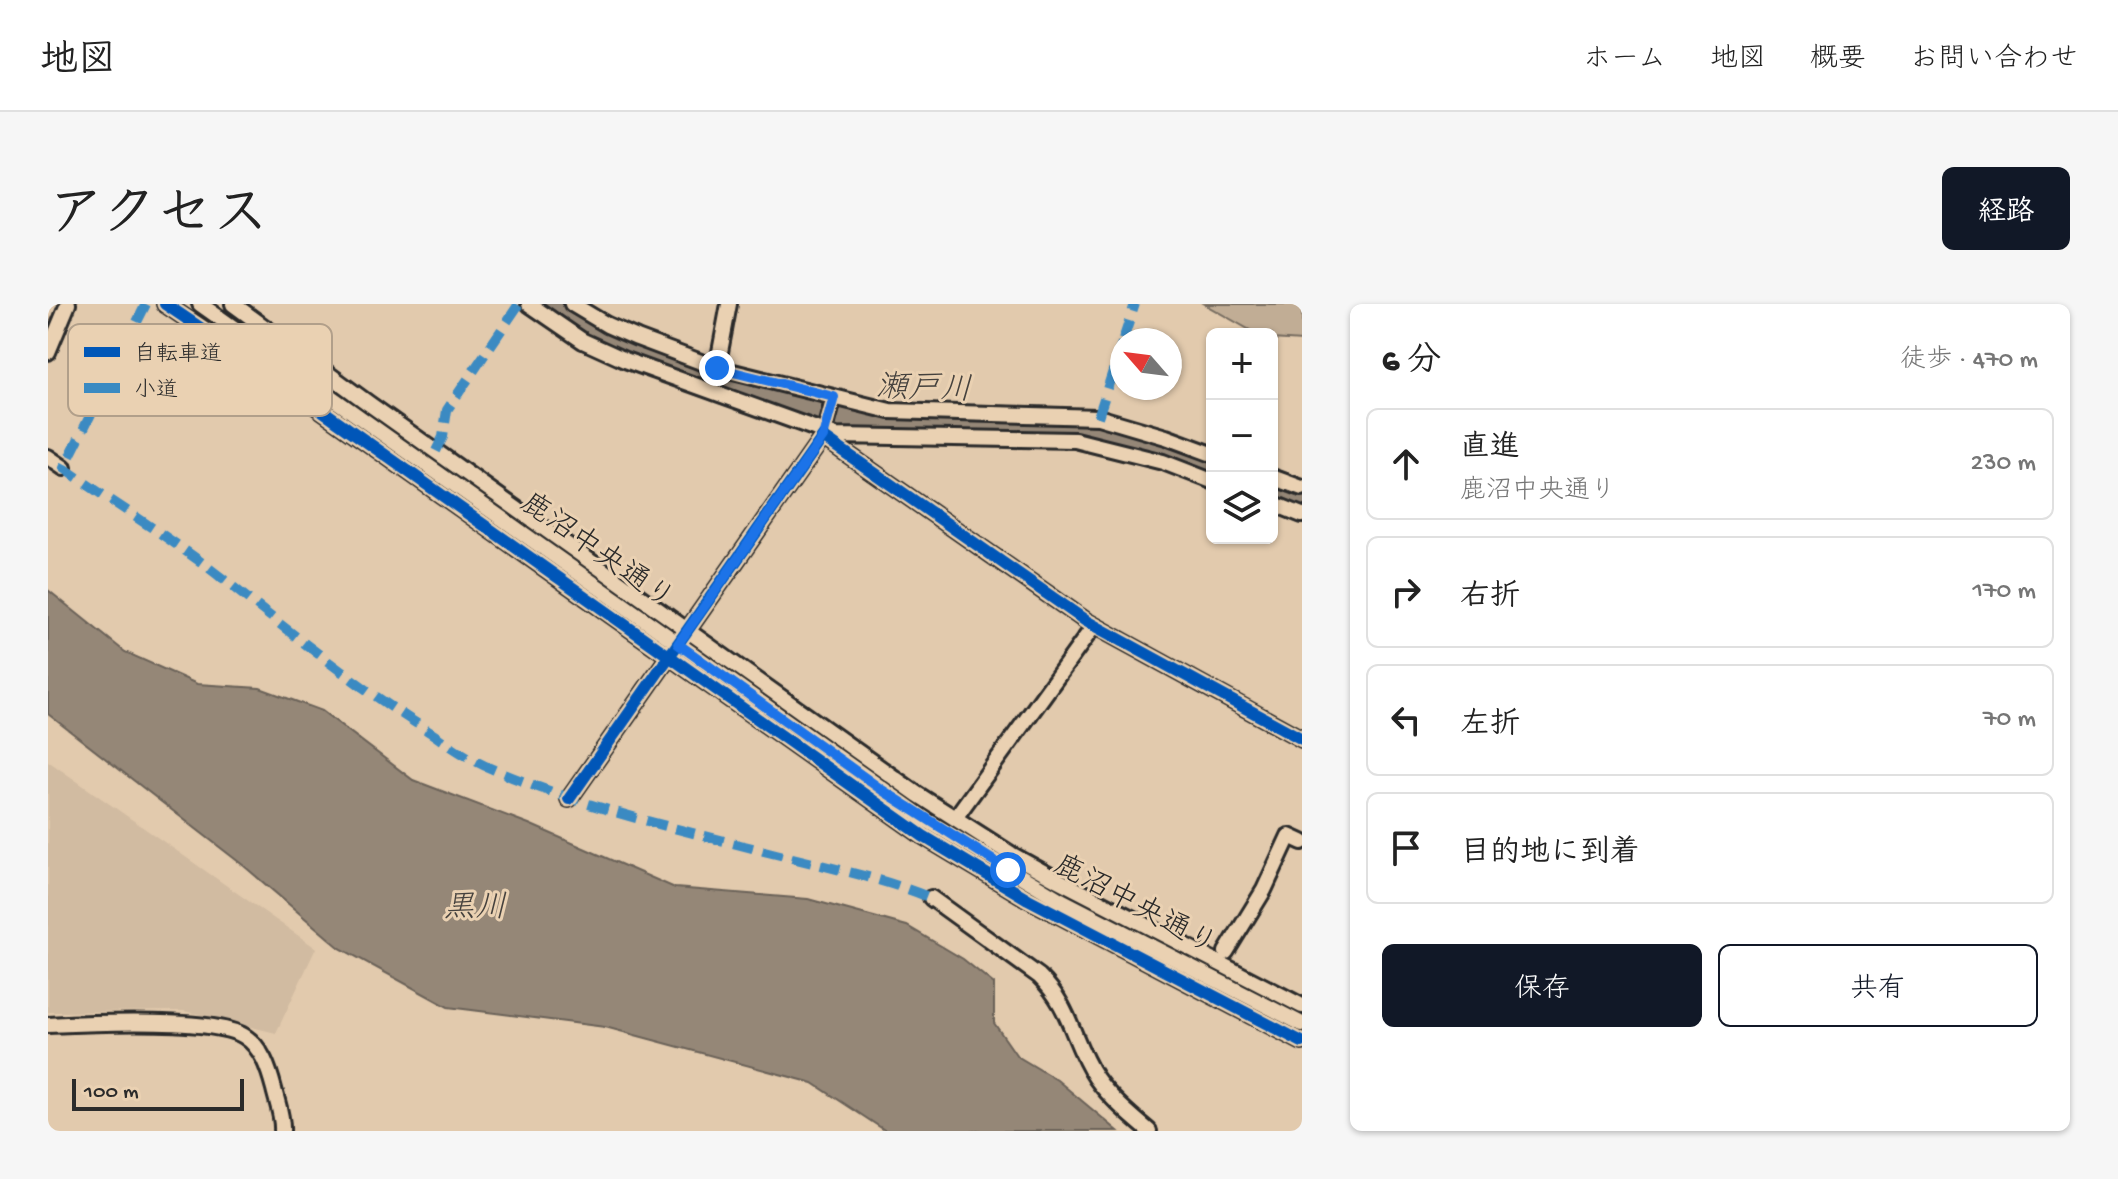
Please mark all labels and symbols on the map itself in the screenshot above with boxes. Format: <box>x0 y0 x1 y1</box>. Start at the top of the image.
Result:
legend <box>68 324 332 416</box>
north arrow <box>1110 328 1182 400</box>
text: 自転車道 <box>134 341 222 369</box>
route end <box>699 350 735 386</box>
water label: 瀬戸川 <box>875 369 973 412</box>
text: 小道 <box>134 378 178 405</box>
street label: 鹿沼中央通り <box>512 485 681 619</box>
street label: 鹿沼中央通り <box>1046 848 1223 965</box>
route start <box>990 852 1026 888</box>
water label: 黒川 <box>443 891 507 929</box>
scale bar <box>72 1075 244 1111</box>

